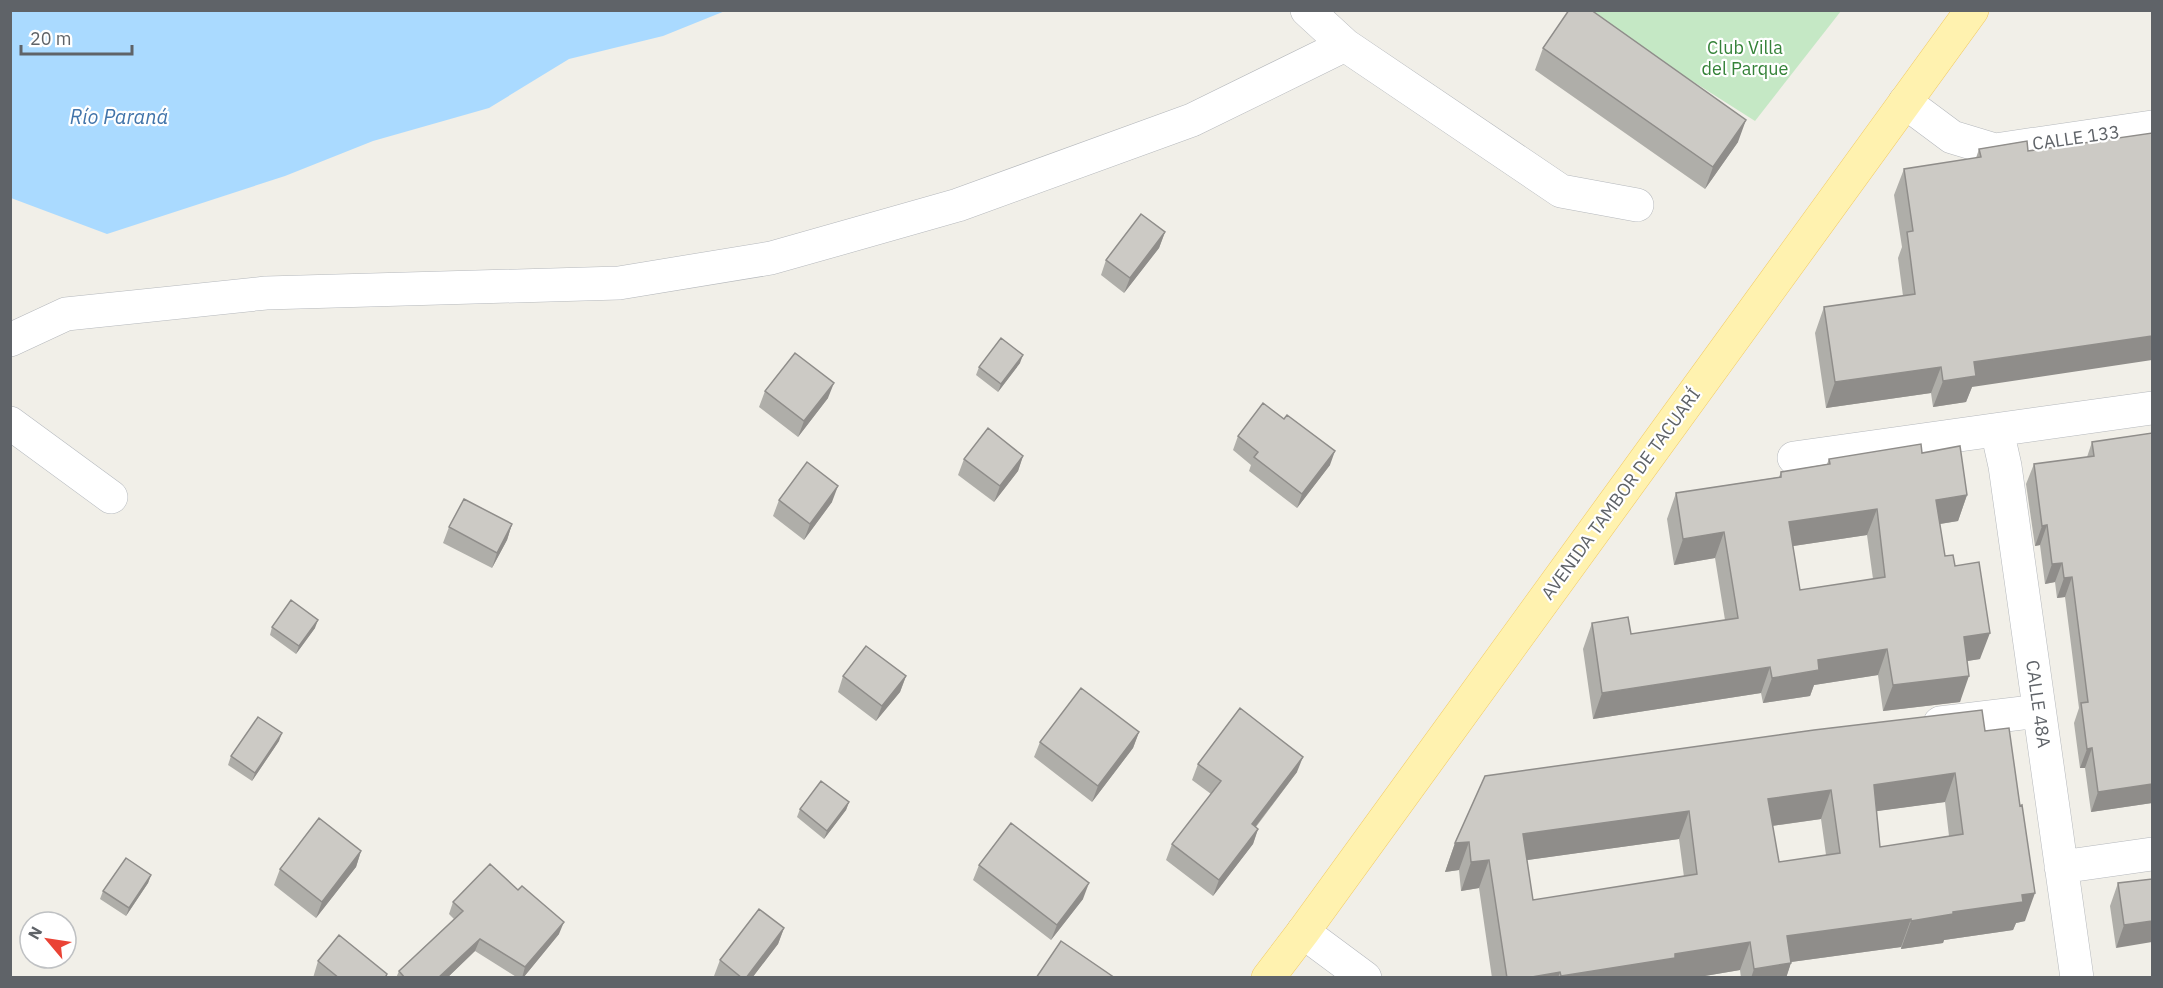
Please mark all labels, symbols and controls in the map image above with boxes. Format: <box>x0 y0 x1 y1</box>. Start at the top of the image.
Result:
scale bar <box>21 18 132 56</box>
text: 20 m <box>30 27 72 50</box>
park label: Club Villa del Parque <box>1702 36 1789 80</box>
water label: Río Paraná <box>70 103 168 130</box>
street label: CALLE 133 <box>2031 120 2121 155</box>
street label: AVENIDA TAMBOR DE TACUARÍ <box>1536 383 1705 604</box>
street label: CALLE 48A <box>2021 658 2056 750</box>
north arrow <box>18 910 78 970</box>
text: N <box>23 923 46 943</box>

